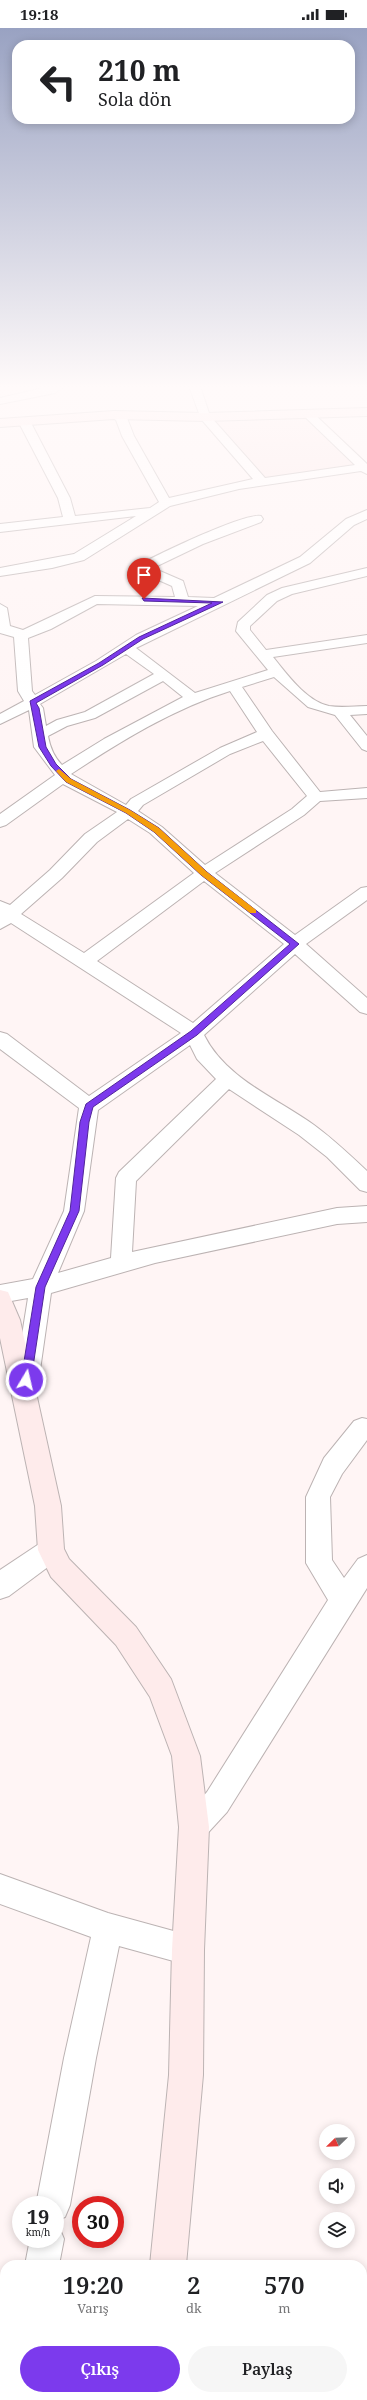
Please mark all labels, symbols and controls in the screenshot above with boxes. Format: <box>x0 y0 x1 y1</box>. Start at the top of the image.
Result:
text: 19:18 <box>20 4 58 24</box>
text: 210 m <box>98 51 180 89</box>
icon: left <box>32 56 84 108</box>
text: Sola dön <box>98 87 172 111</box>
pin <box>127 558 161 599</box>
icon: arrive <box>133 564 155 586</box>
position arrow <box>5 1359 47 1401</box>
north arrow <box>319 2124 355 2160</box>
map controls <box>319 2124 355 2248</box>
button: sound <box>319 2168 355 2204</box>
speed limit sign: 30 <box>72 2196 124 2248</box>
text: 19 <box>27 2203 49 2230</box>
button: layers <box>319 2212 355 2248</box>
text: km/h <box>26 2225 50 2239</box>
text: 19:20 <box>62 2268 124 2301</box>
text: 2 <box>187 2268 201 2301</box>
text: 570 <box>264 2268 305 2301</box>
text: Varış <box>77 2299 109 2317</box>
text: dk <box>186 2299 202 2317</box>
text: m <box>278 2299 290 2317</box>
button: Çıkış <box>20 2346 180 2392</box>
button: Paylaş <box>188 2346 347 2392</box>

